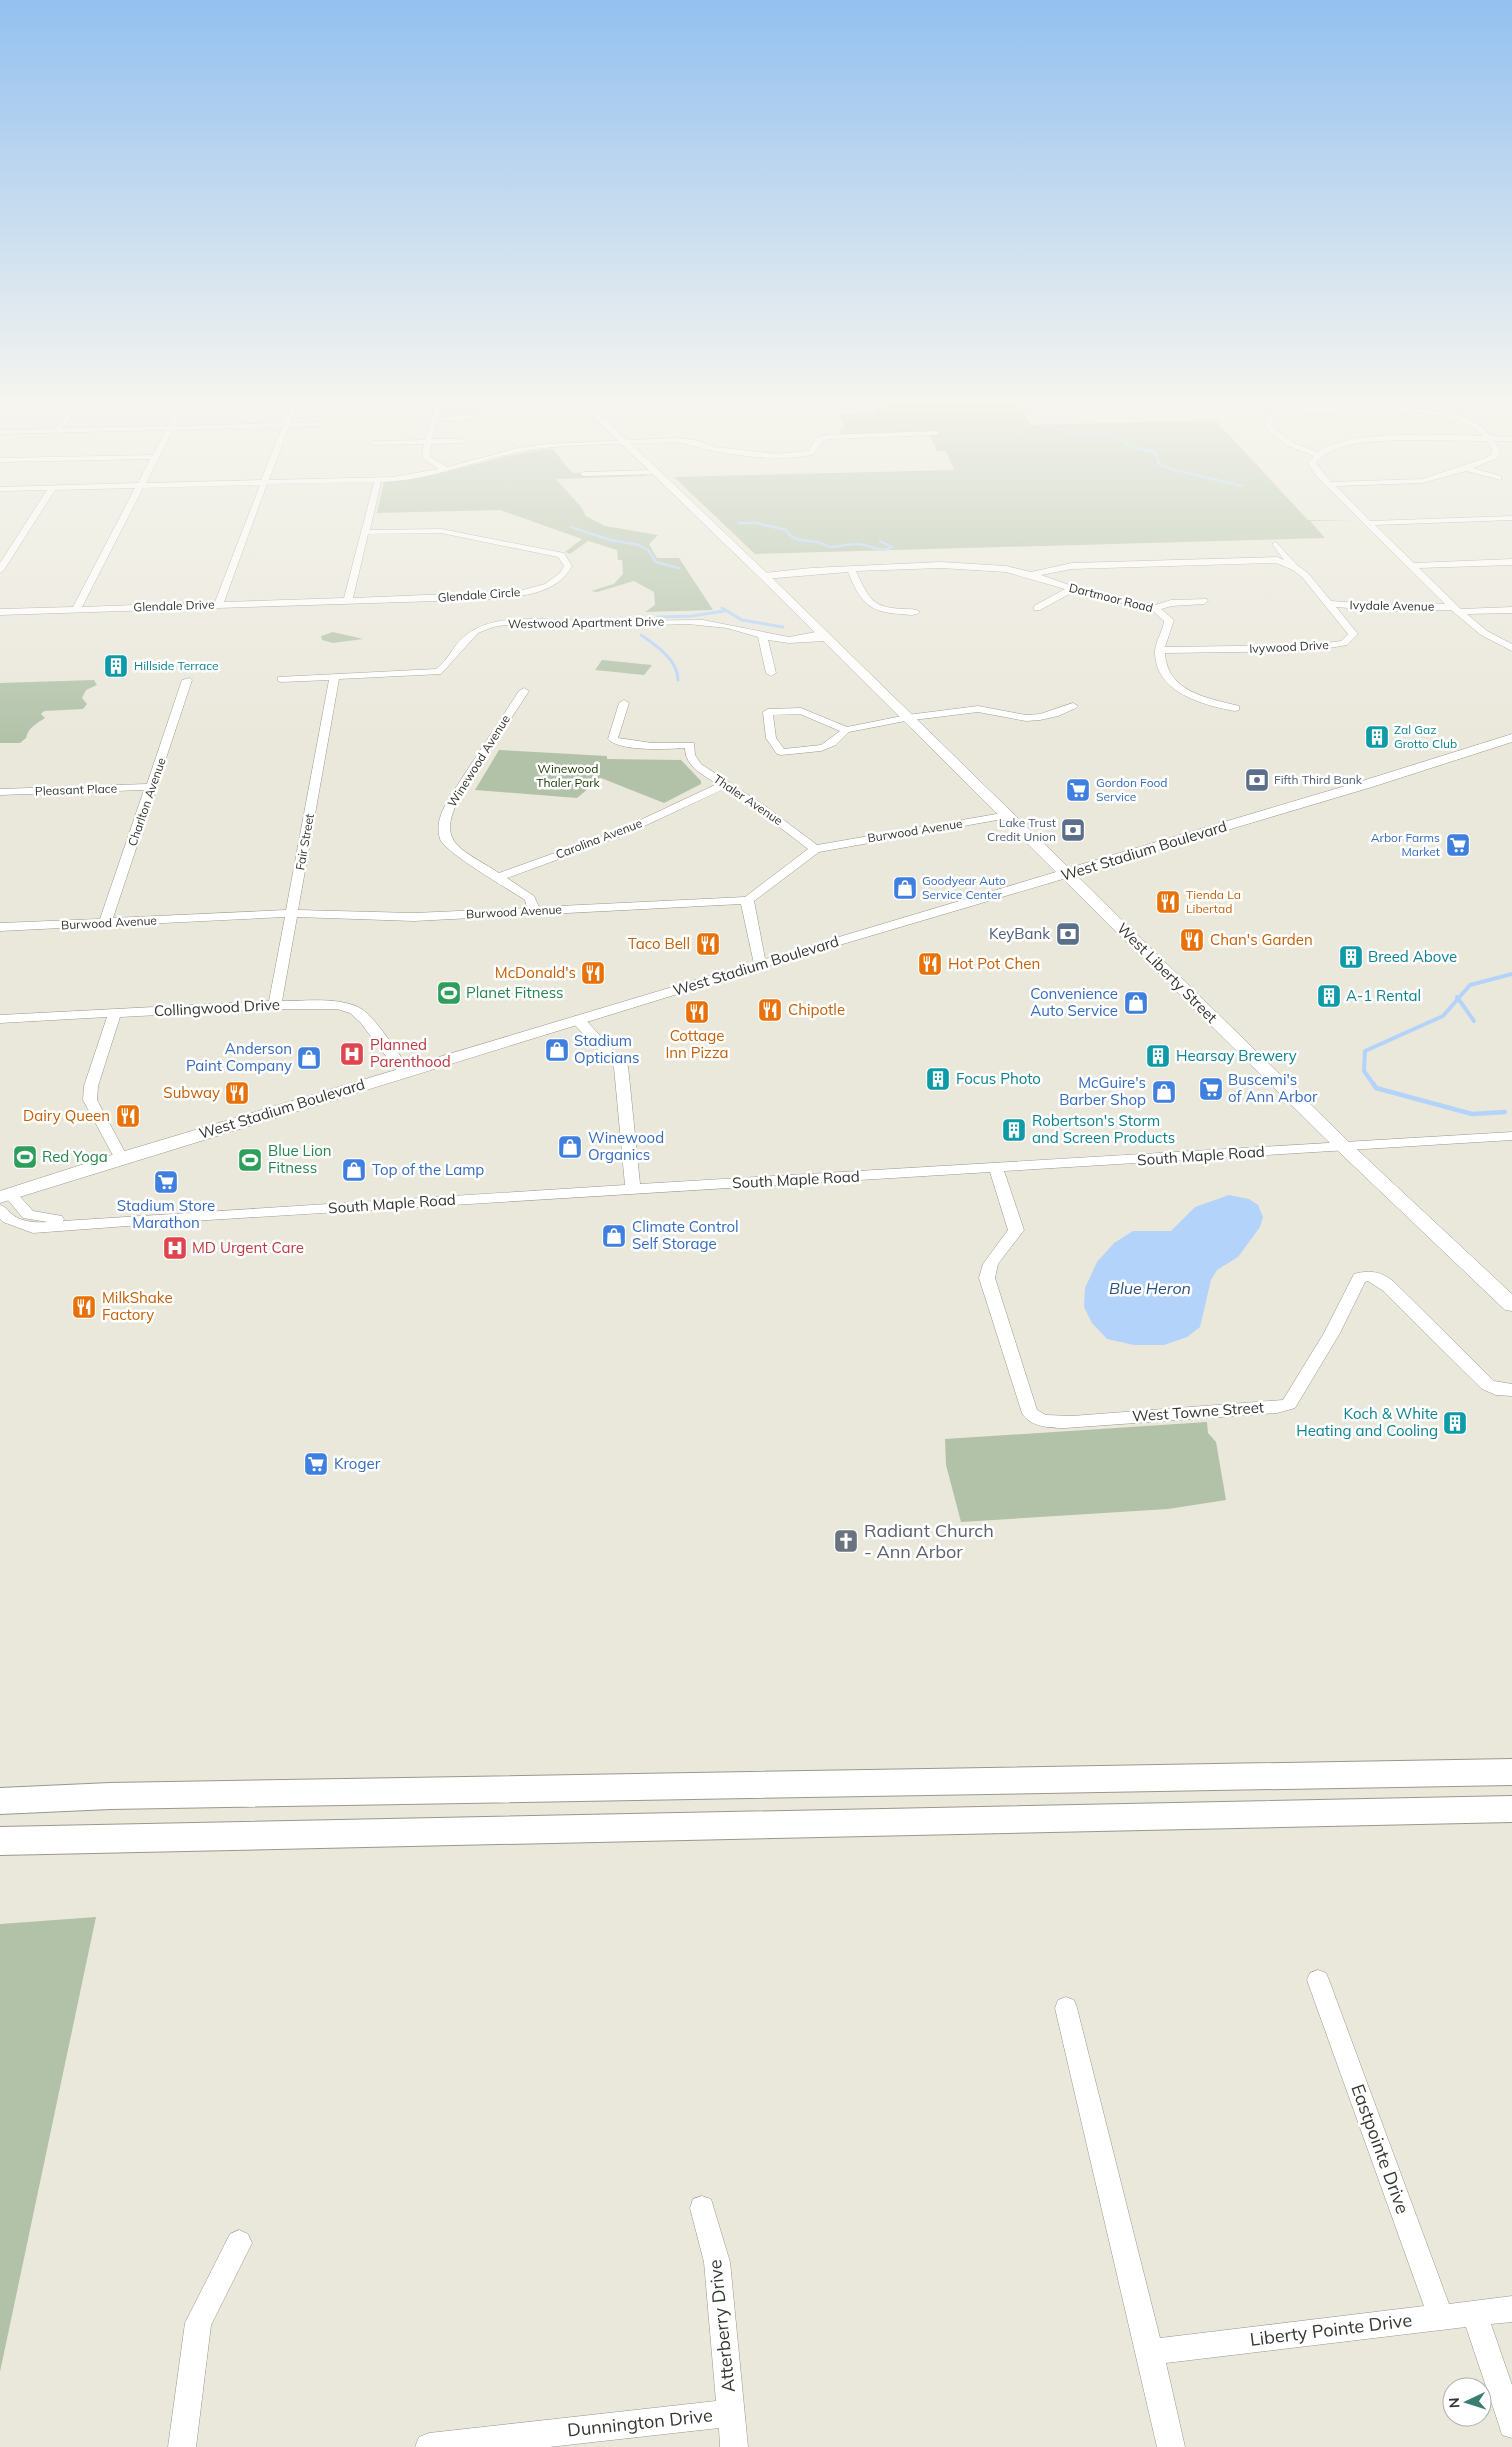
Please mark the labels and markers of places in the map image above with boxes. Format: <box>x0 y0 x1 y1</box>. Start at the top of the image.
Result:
building icon: Hillside Terrace <box>103 653 129 679</box>
place label: Hillside Terrace <box>134 658 219 673</box>
place label: Zal Gaz Grotto Club <box>1394 722 1457 751</box>
building icon: Zal Gaz Grotto Club <box>1364 724 1390 750</box>
bank icon: Fifth Third Bank <box>1244 767 1270 793</box>
place label: Fifth Third Bank <box>1274 772 1363 787</box>
place label: Gordon Food Service <box>1096 775 1168 804</box>
supermarket icon: Gordon Food Service <box>1065 777 1091 803</box>
place label: Lake Trust Credit Union <box>987 815 1056 844</box>
bank icon: Lake Trust Credit Union <box>1060 817 1086 843</box>
place label: Arbor Farms Market <box>1371 830 1440 859</box>
supermarket icon: Arbor Farms Market <box>1445 832 1471 858</box>
place label: Goodyear Auto Service Center <box>922 873 1006 902</box>
shop icon: Goodyear Auto Service Center <box>892 875 918 901</box>
place label: Tienda La Libertad <box>1186 887 1241 916</box>
restaurant icon: Tienda La Libertad <box>1155 889 1181 915</box>
bank icon: KeyBank <box>1055 921 1081 947</box>
place label: KeyBank <box>989 924 1050 943</box>
restaurant icon: Chan's Garden <box>1179 927 1205 953</box>
place label: Chan's Garden <box>1210 930 1313 949</box>
restaurant icon: Taco Bell <box>695 931 721 957</box>
place label: Taco Bell <box>628 934 690 953</box>
building icon: Breed Above <box>1338 944 1364 970</box>
place label: Breed Above <box>1368 947 1457 966</box>
restaurant icon: Hot Pot Chen <box>917 951 943 977</box>
place label: Hot Pot Chen <box>948 954 1040 973</box>
restaurant icon: McDonald's <box>580 960 606 986</box>
place label: McDonald's <box>495 963 576 982</box>
sports icon: Planet Fitness <box>436 980 462 1006</box>
place label: Planet Fitness <box>466 983 564 1002</box>
building icon: A-1 Rental <box>1316 983 1342 1009</box>
place label: Convenience Auto Service <box>1030 984 1118 1020</box>
place label: A-1 Rental <box>1346 986 1421 1005</box>
shop icon: Convenience Auto Service <box>1123 990 1149 1016</box>
restaurant icon: Chipotle <box>757 997 783 1023</box>
restaurant icon: Cottage Inn Pizza <box>684 999 710 1025</box>
place label: Chipotle <box>788 1000 845 1019</box>
place label: Cottage Inn Pizza <box>665 1026 729 1062</box>
place label: Stadium Opticians <box>574 1031 640 1067</box>
place label: Planned Parenthood <box>370 1035 451 1071</box>
shop icon: Stadium Opticians <box>544 1037 570 1063</box>
place label: Anderson Paint Company <box>186 1039 292 1075</box>
hospital icon: Planned Parenthood <box>339 1041 365 1067</box>
building icon: Hearsay Brewery <box>1145 1043 1171 1069</box>
shop icon: Anderson Paint Company <box>296 1045 322 1071</box>
place label: Hearsay Brewery <box>1176 1046 1297 1065</box>
building icon: Focus Photo <box>925 1066 951 1092</box>
place label: Focus Photo <box>956 1069 1041 1088</box>
place label: Buscemi's of Ann Arbor <box>1228 1070 1318 1106</box>
place label: McGuire's Barber Shop <box>1059 1073 1146 1109</box>
supermarket icon: Buscemi's of Ann Arbor <box>1198 1076 1224 1102</box>
shop icon: McGuire's Barber Shop <box>1151 1079 1177 1105</box>
restaurant icon: Subway <box>224 1080 250 1106</box>
place label: Subway <box>163 1083 220 1102</box>
restaurant icon: Dairy Queen <box>115 1103 141 1129</box>
place label: Dairy Queen <box>23 1106 110 1125</box>
place label: Robertson's Storm and Screen Products <box>1032 1111 1175 1147</box>
building icon: Robertson's Storm and Screen Products <box>1001 1117 1027 1143</box>
place label: Winewood Organics <box>588 1128 664 1164</box>
shop icon: Winewood Organics <box>557 1134 583 1160</box>
place label: Blue Lion Fitness <box>268 1141 332 1177</box>
sports icon: Red Yoga <box>12 1144 38 1170</box>
place label: Red Yoga <box>42 1147 108 1166</box>
sports icon: Blue Lion Fitness <box>237 1147 263 1173</box>
shop icon: Top of the Lamp <box>341 1157 367 1183</box>
place label: Top of the Lamp <box>372 1160 484 1179</box>
supermarket icon: Stadium Store Marathon <box>153 1169 179 1195</box>
place label: Stadium Store Marathon <box>117 1196 215 1232</box>
place label: Climate Control Self Storage <box>632 1217 739 1253</box>
shop icon: Climate Control Self Storage <box>601 1223 627 1249</box>
hospital icon: MD Urgent Care <box>162 1235 188 1261</box>
place label: MD Urgent Care <box>192 1238 304 1257</box>
place label: MilkShake Factory <box>102 1288 173 1324</box>
restaurant icon: MilkShake Factory <box>71 1294 97 1320</box>
place label: Koch & White Heating and Cooling <box>1296 1404 1438 1440</box>
building icon: Koch & White Heating and Cooling <box>1442 1410 1468 1436</box>
supermarket icon: Kroger <box>303 1451 329 1477</box>
place label: Kroger <box>334 1454 381 1473</box>
place label: Radiant Church - Ann Arbor <box>864 1519 994 1563</box>
church icon: Radiant Church - Ann Arbor <box>833 1528 859 1554</box>

